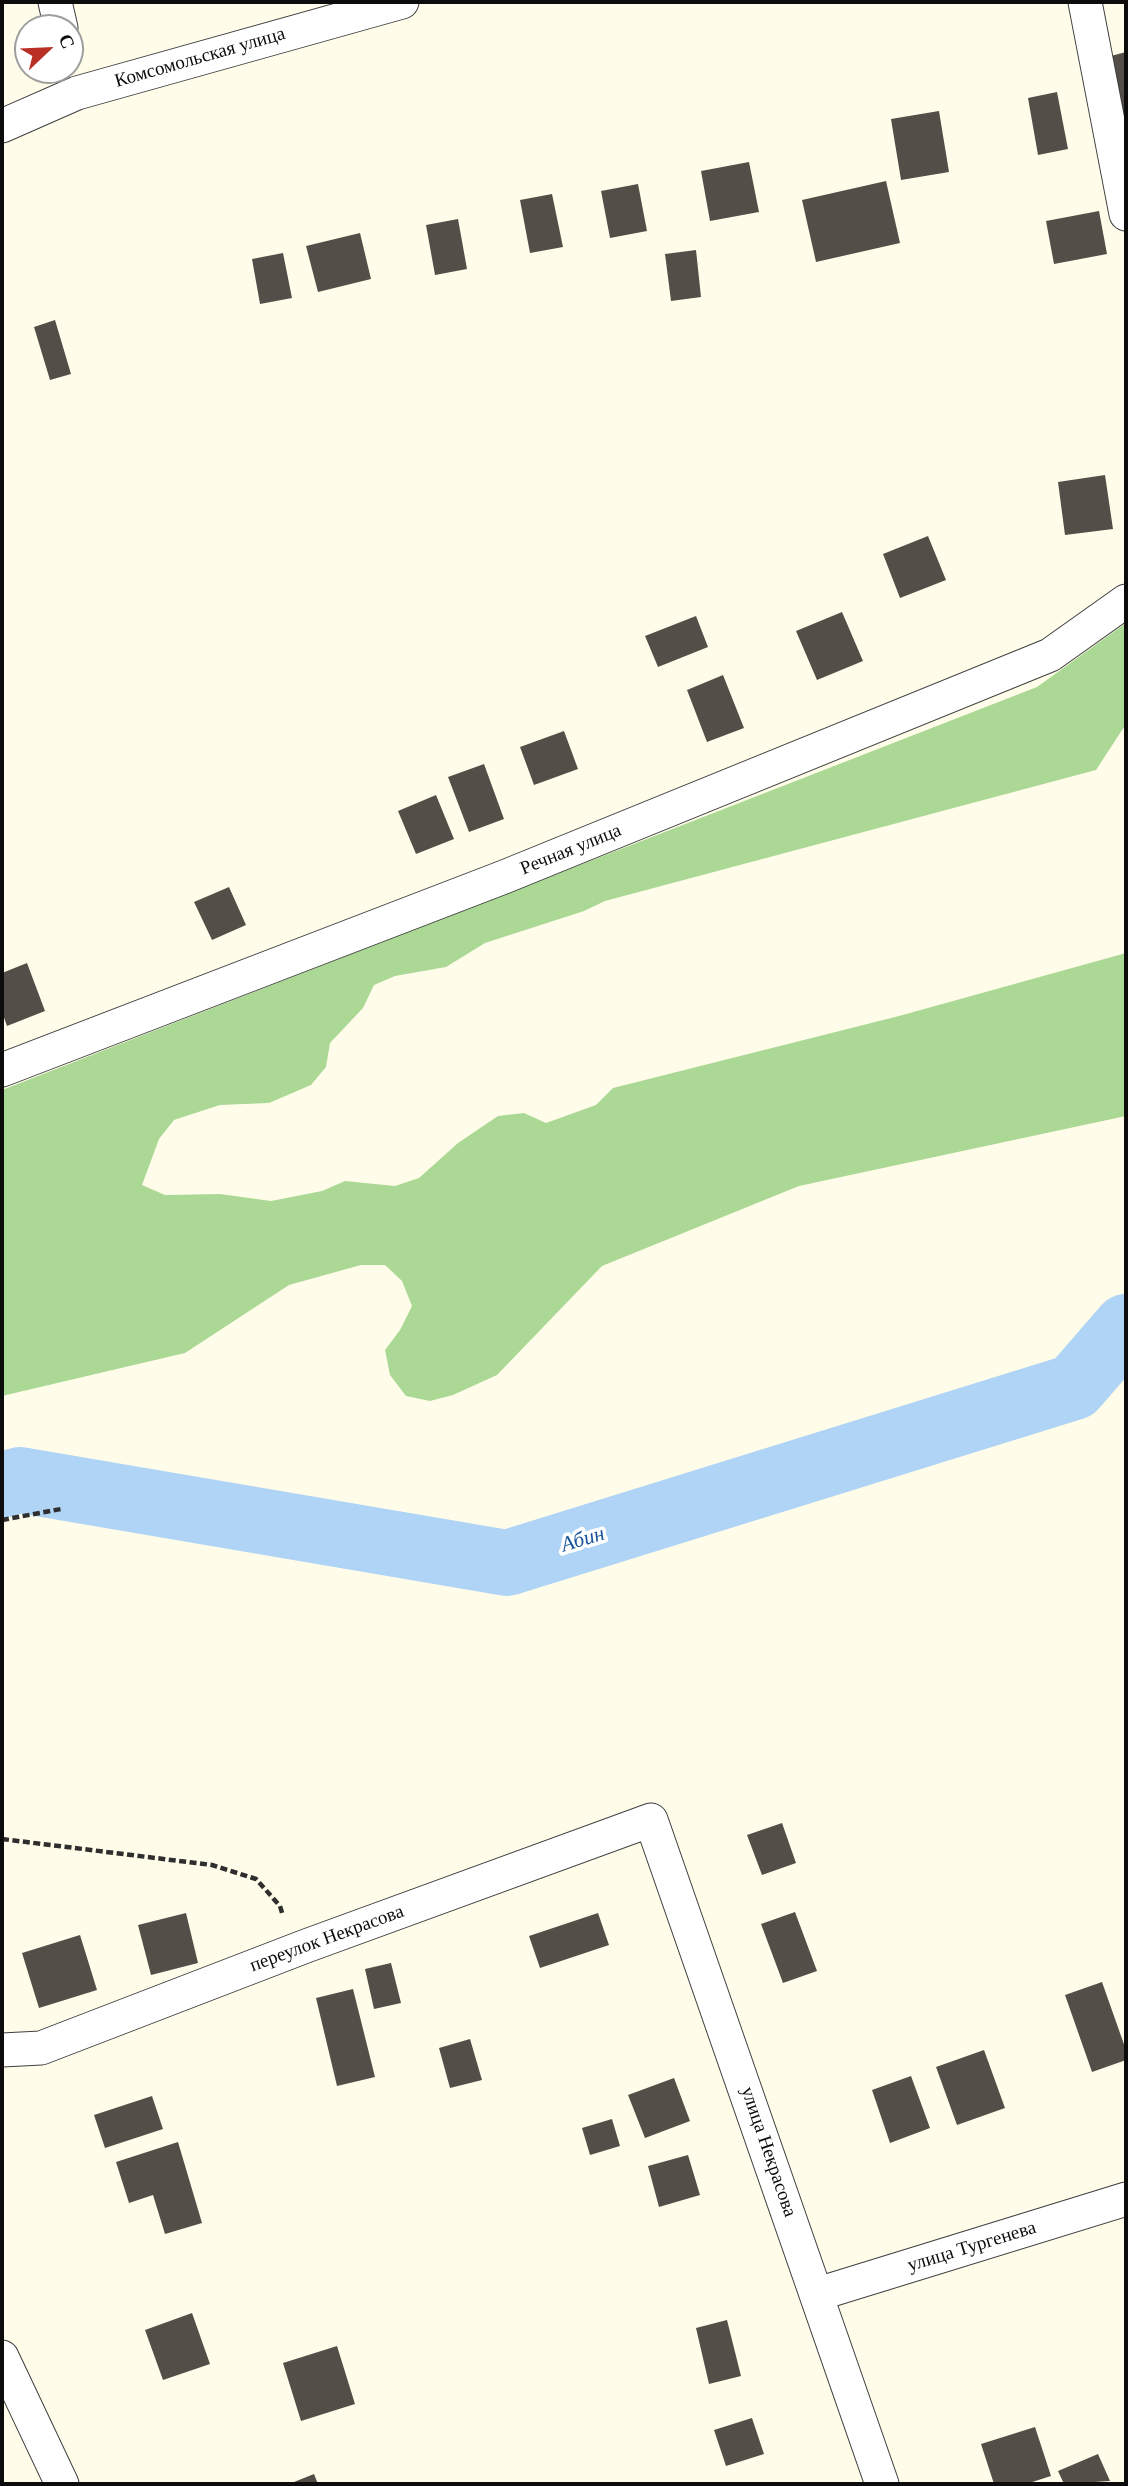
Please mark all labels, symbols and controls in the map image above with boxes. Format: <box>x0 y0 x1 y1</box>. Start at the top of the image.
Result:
north arrow <box>14 14 84 84</box>
street label: Комсомольская улица <box>112 23 288 93</box>
text: С <box>55 31 79 52</box>
street label: Речная улица <box>517 819 625 881</box>
water label: Абин <box>558 1522 608 1558</box>
street label: переулок Некрасова <box>247 1901 407 1977</box>
street label: улица Некрасова <box>735 2084 801 2220</box>
street label: улица Тургенева <box>905 2217 1039 2277</box>

